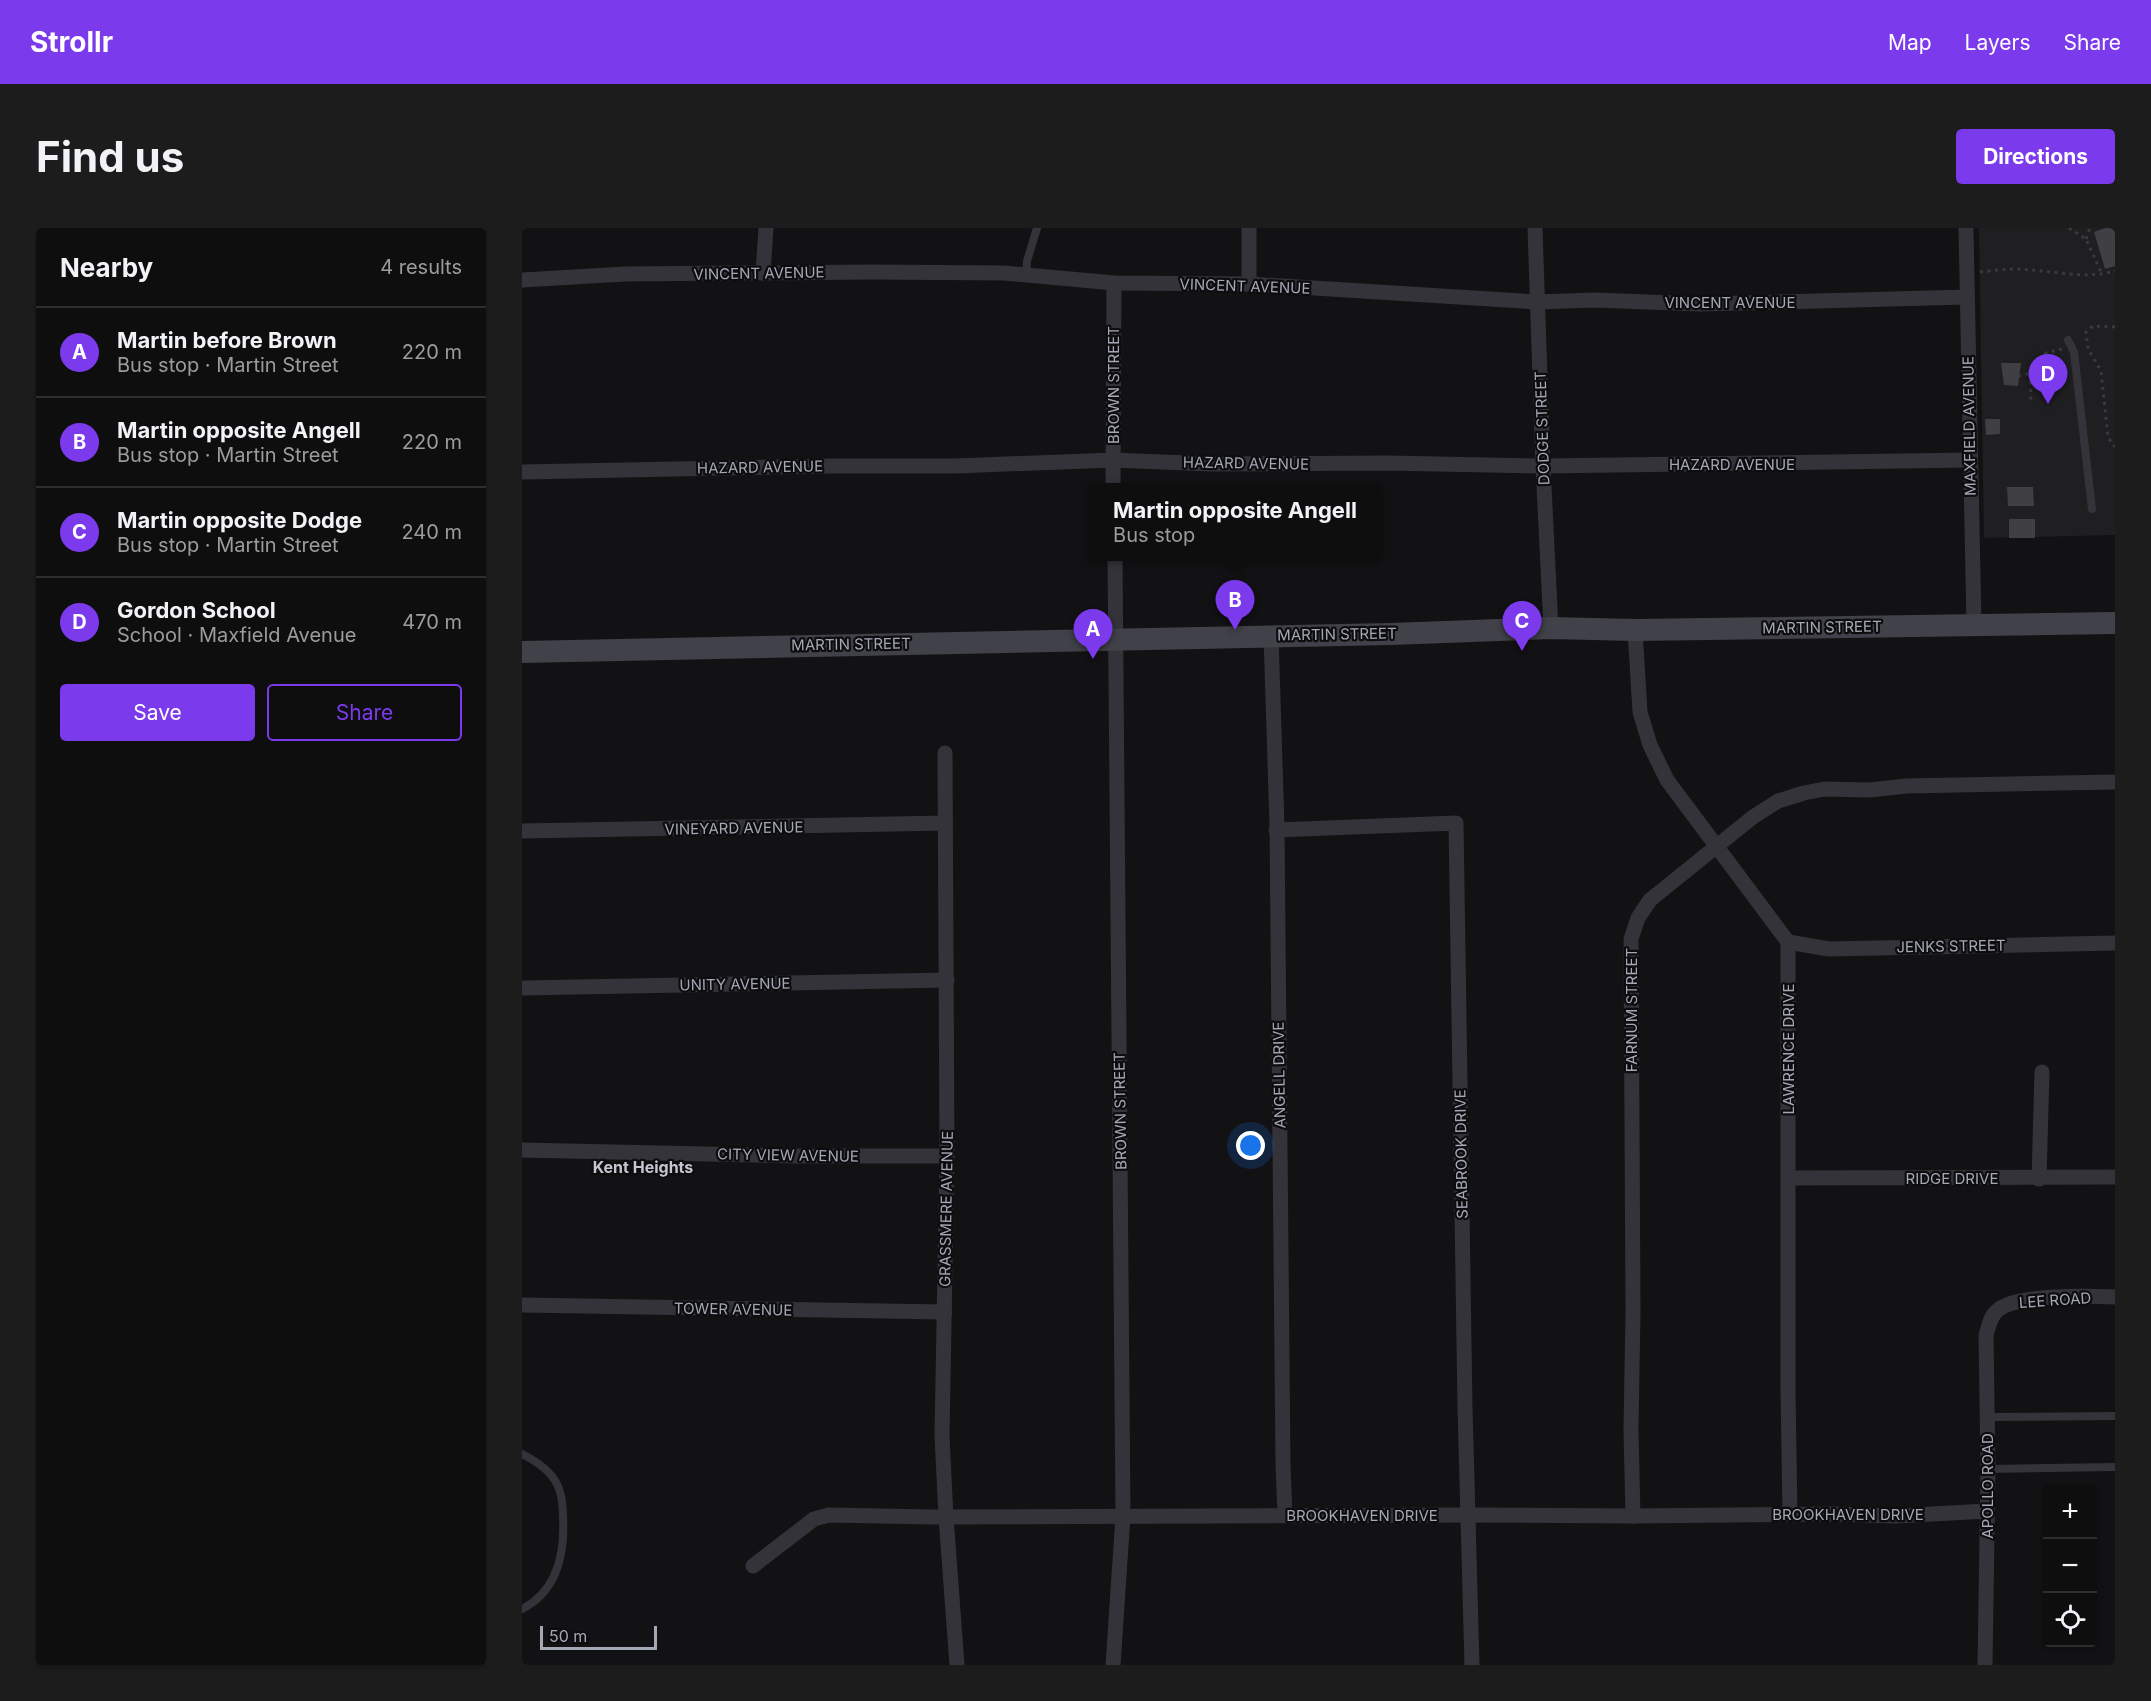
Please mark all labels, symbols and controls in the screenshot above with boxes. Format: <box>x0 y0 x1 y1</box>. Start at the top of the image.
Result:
text: Strollr <box>30 25 113 59</box>
text: Map <box>1888 30 1932 55</box>
text: Layers <box>1965 30 2031 55</box>
text: Share <box>2064 30 2121 55</box>
button: Directions <box>1956 129 2115 184</box>
text: Find us <box>36 131 184 182</box>
text: Nearby <box>60 252 153 283</box>
text: 4 results <box>380 255 462 279</box>
street label: VINCENT AVENUE <box>693 262 825 284</box>
street label: VINCENT AVENUE <box>1179 274 1311 298</box>
street label: VINCENT AVENUE <box>1664 293 1796 312</box>
street label: BROWN STREET <box>1104 326 1123 444</box>
text: Martin before Brown <box>117 327 337 353</box>
text: A <box>72 340 87 364</box>
text: 220 m <box>402 340 462 364</box>
text: Bus stop · Martin Street <box>117 353 339 377</box>
pin: D <box>2028 354 2068 404</box>
street label: MAXFIELD AVENUE <box>1958 356 1980 496</box>
street label: DODGE STREET <box>1531 371 1553 485</box>
text: Martin opposite Angell <box>117 417 361 443</box>
text: B <box>73 430 86 454</box>
text: 220 m <box>402 430 462 454</box>
text: Bus stop · Martin Street <box>117 443 339 467</box>
street label: HAZARD AVENUE <box>1183 452 1309 474</box>
street label: HAZARD AVENUE <box>1669 455 1795 474</box>
street label: HAZARD AVENUE <box>697 456 823 478</box>
popup <box>1088 483 1382 561</box>
text: Martin opposite Angell <box>1113 497 1357 523</box>
text: Martin opposite Dodge <box>117 507 362 533</box>
text: C <box>72 520 87 544</box>
text: 240 m <box>401 520 462 544</box>
text: Bus stop <box>1113 523 1195 547</box>
text: Bus stop · Martin Street <box>117 533 339 557</box>
pin: B <box>1216 580 1254 630</box>
text: Gordon School <box>117 597 276 623</box>
pin: C <box>1502 602 1542 651</box>
text: D <box>72 610 87 634</box>
text: 470 m <box>402 610 462 634</box>
pin: A <box>1074 610 1112 659</box>
street label: MARTIN STREET <box>1762 616 1882 638</box>
text: School · Maxfield Avenue <box>117 623 356 647</box>
street label: MARTIN STREET <box>1277 623 1397 645</box>
street label: MARTIN STREET <box>791 633 911 655</box>
button: Save <box>60 684 255 741</box>
button: Share <box>267 684 462 741</box>
street label: VINEYARD AVENUE <box>664 817 804 839</box>
street label: JENKS STREET <box>1896 936 2006 956</box>
street label: FARNUM STREET <box>1622 948 1641 1072</box>
street label: UNITY AVENUE <box>679 974 791 994</box>
street label: LAWRENCE DRIVE <box>1779 984 1798 1114</box>
street label: ANGELL DRIVE <box>1269 1021 1289 1129</box>
street label: BROWN STREET <box>1109 1052 1131 1170</box>
street label: SEABROOK DRIVE <box>1450 1089 1472 1219</box>
street label: GRASSMERE AVENUE <box>935 1131 957 1287</box>
your location <box>1236 1131 1265 1160</box>
street label: CITY VIEW AVENUE <box>717 1144 859 1166</box>
district label: Kent Heights <box>593 1157 693 1177</box>
street label: RIDGE DRIVE <box>1906 1169 1998 1188</box>
street label: LEE ROAD <box>2018 1288 2092 1312</box>
street label: TOWER AVENUE <box>674 1298 792 1320</box>
street label: APOLLO ROAD <box>1978 1433 1997 1539</box>
map controls <box>2043 1485 2097 1647</box>
button: + <box>2043 1485 2097 1539</box>
street label: BROOKHAVEN DRIVE <box>1772 1505 1924 1524</box>
street label: BROOKHAVEN DRIVE <box>1286 1506 1438 1525</box>
button: − <box>2043 1539 2097 1593</box>
button: locate <box>2043 1593 2097 1647</box>
scale bar <box>540 1623 657 1650</box>
text: 50 m <box>549 1626 587 1646</box>

